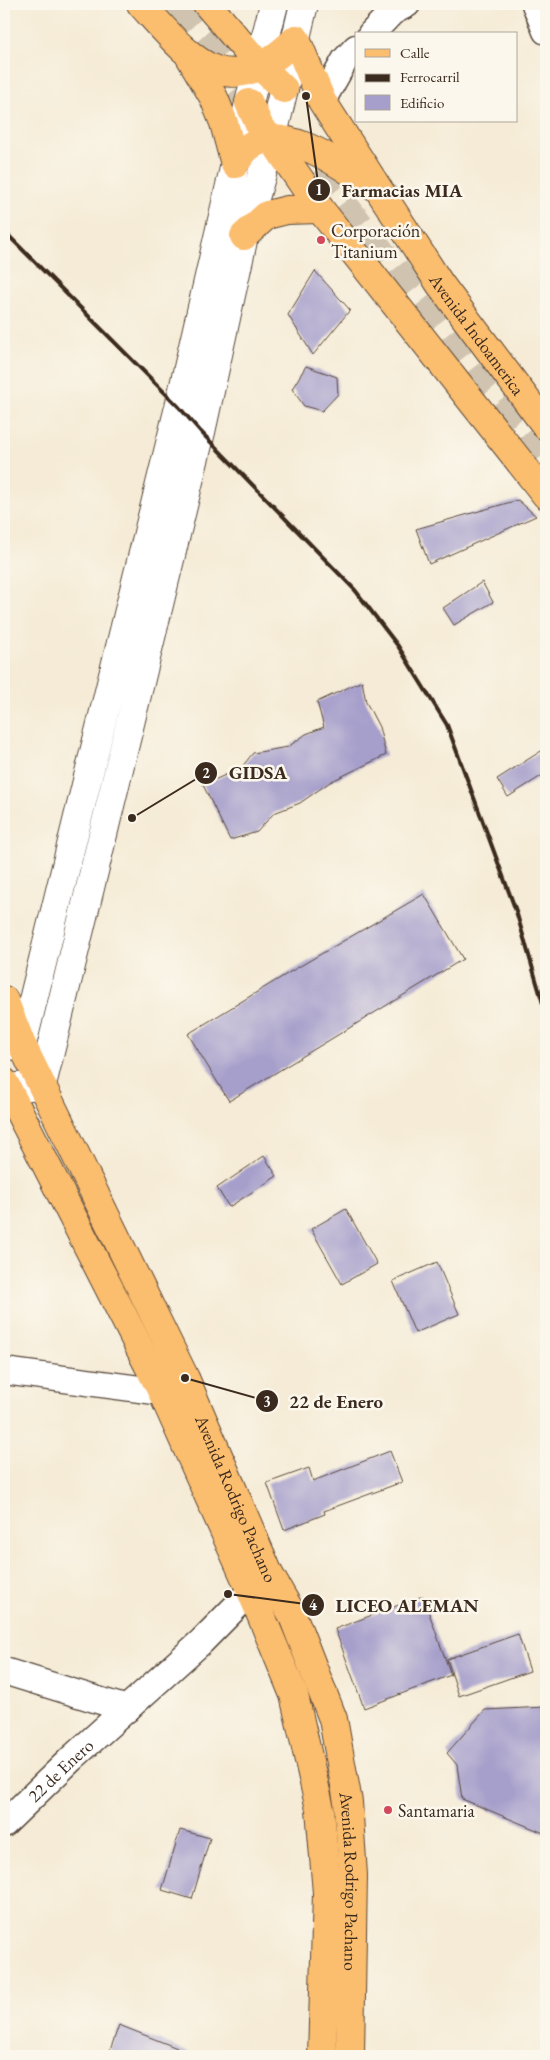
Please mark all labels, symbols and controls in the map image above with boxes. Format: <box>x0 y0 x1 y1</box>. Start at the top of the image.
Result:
legend <box>355 32 518 122</box>
text: Calle <box>400 43 430 62</box>
text: Ferrocarril <box>400 67 460 86</box>
text: Edificio <box>400 93 444 112</box>
callout: Farmacias MIA <box>307 173 473 207</box>
text: Farmacias MIA <box>342 178 463 203</box>
text: 1 <box>315 180 323 199</box>
place label: Corporación Titanium <box>331 219 421 263</box>
marker: Corporación Titanium <box>315 234 327 246</box>
street label: Avenida Indoamerica <box>424 268 531 400</box>
callout: GIDSA <box>194 756 297 790</box>
text: GIDSA <box>229 760 287 785</box>
text: 2 <box>202 763 210 782</box>
callout: 22 de Enero <box>254 1384 393 1418</box>
text: 22 de Enero <box>289 1389 383 1414</box>
text: 3 <box>263 1392 271 1411</box>
street label: Avenida Rodrigo Pachano <box>190 1410 283 1586</box>
callout: LICEO ALEMAN <box>300 1588 489 1622</box>
text: LICEO ALEMAN <box>335 1593 479 1618</box>
text: 4 <box>309 1595 318 1614</box>
street label: 22 de Enero <box>22 1733 98 1807</box>
street label: Avenida Rodrigo Pachano <box>335 1789 365 1971</box>
place label: Santamaria <box>398 1799 475 1822</box>
marker: Santamaria <box>382 1804 394 1816</box>

